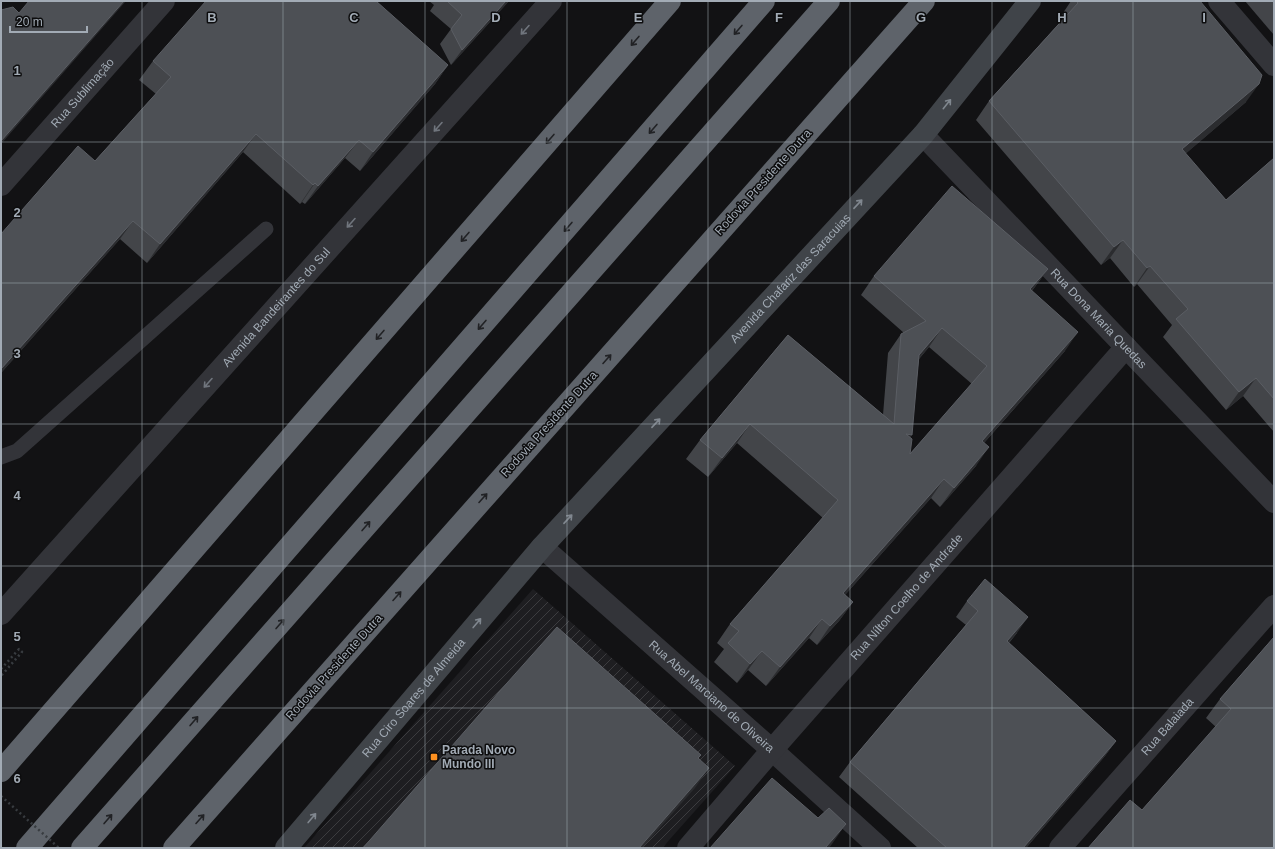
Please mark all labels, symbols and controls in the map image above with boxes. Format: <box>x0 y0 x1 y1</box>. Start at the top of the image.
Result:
scale bar <box>10 8 87 34</box>
text: B <box>207 10 217 25</box>
text: C <box>349 10 359 25</box>
text: D <box>491 10 501 25</box>
text: E <box>634 10 643 25</box>
text: F <box>775 10 783 25</box>
text: G <box>916 10 926 25</box>
text: H <box>1057 10 1067 25</box>
text: I <box>1202 10 1206 25</box>
text: 20 m <box>16 15 43 29</box>
one-way arrow <box>520 25 530 35</box>
one-way arrow <box>734 25 743 36</box>
one-way arrow <box>631 36 640 46</box>
street label: Rua Sublimação <box>48 55 117 131</box>
text: 1 <box>13 63 21 78</box>
one-way arrow <box>943 99 952 110</box>
one-way arrow <box>434 122 443 132</box>
one-way arrow <box>648 123 657 134</box>
street label: Rodovia Presidente Dutra <box>712 126 814 238</box>
one-way arrow <box>546 134 555 144</box>
one-way arrow <box>854 199 863 209</box>
text: 2 <box>13 205 21 220</box>
street label: Avenida Chafariz das Saracuias <box>727 211 854 346</box>
one-way arrow <box>347 218 356 229</box>
one-way arrow <box>563 221 572 232</box>
one-way arrow <box>460 232 469 243</box>
street label: Avenida Bandeirantes do Sul <box>219 245 333 370</box>
street label: Rua Dona Maria Quedas <box>1048 266 1150 371</box>
one-way arrow <box>478 319 487 330</box>
one-way arrow <box>375 330 384 341</box>
text: 3 <box>13 346 21 361</box>
one-way arrow <box>602 354 611 364</box>
street label: Rodovia Presidente Dutra <box>498 368 600 480</box>
one-way arrow <box>204 377 213 388</box>
one-way arrow <box>652 418 661 428</box>
text: 4 <box>13 488 21 503</box>
one-way arrow <box>479 493 488 504</box>
one-way arrow <box>563 514 573 524</box>
one-way arrow <box>361 521 370 531</box>
street label: Rua Nílton Coelho de Andrade <box>848 531 966 663</box>
one-way arrow <box>392 591 401 601</box>
street label: Rodovia Presidente Dutra <box>283 611 385 723</box>
one-way arrow <box>275 618 284 629</box>
one-way arrow <box>473 618 482 629</box>
text: 5 <box>13 629 21 644</box>
street label: Rua Ciro Soares de Almeida <box>359 635 468 760</box>
street label: Rua Abel Marciano de Oliveira <box>646 638 777 756</box>
street label: Rua Balaiada <box>1138 695 1197 758</box>
one-way arrow <box>189 716 198 726</box>
place label: Parada Novo Mundo III <box>442 743 515 771</box>
marker: Parada Novo Mundo III <box>429 752 439 762</box>
text: 6 <box>13 771 21 786</box>
one-way arrow <box>103 813 112 824</box>
one-way arrow <box>307 813 316 824</box>
one-way arrow <box>195 814 204 824</box>

